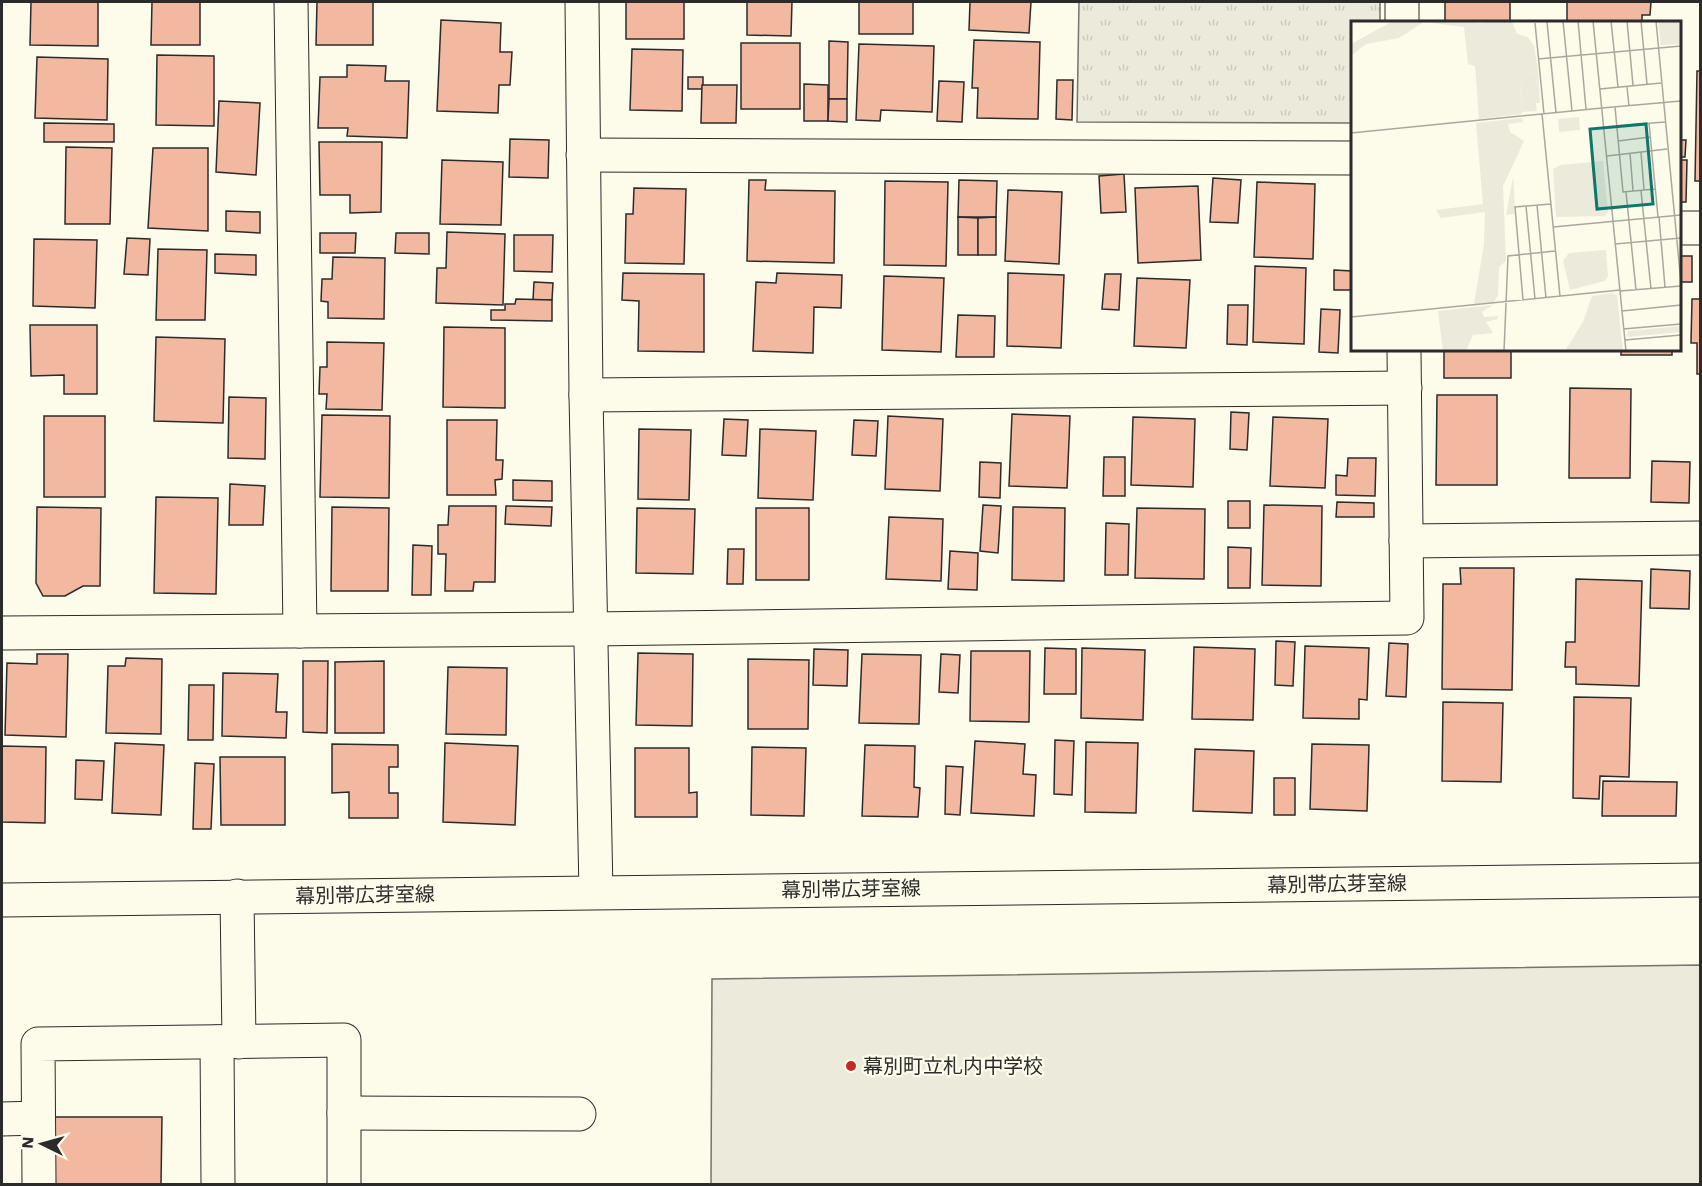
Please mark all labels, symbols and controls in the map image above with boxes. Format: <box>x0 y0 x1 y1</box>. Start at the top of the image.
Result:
inset map <box>1351 21 1681 351</box>
street label: 幕別帯広芽室線 <box>1267 871 1407 897</box>
street label: 幕別帯広芽室線 <box>781 876 921 902</box>
street label: 幕別帯広芽室線 <box>295 882 435 908</box>
place label: 幕別町立札内中学校 <box>863 1054 1043 1078</box>
marker: 幕別町立札内中学校 <box>844 1059 858 1073</box>
north arrow <box>12 1114 72 1174</box>
text: N <box>18 1136 38 1149</box>

